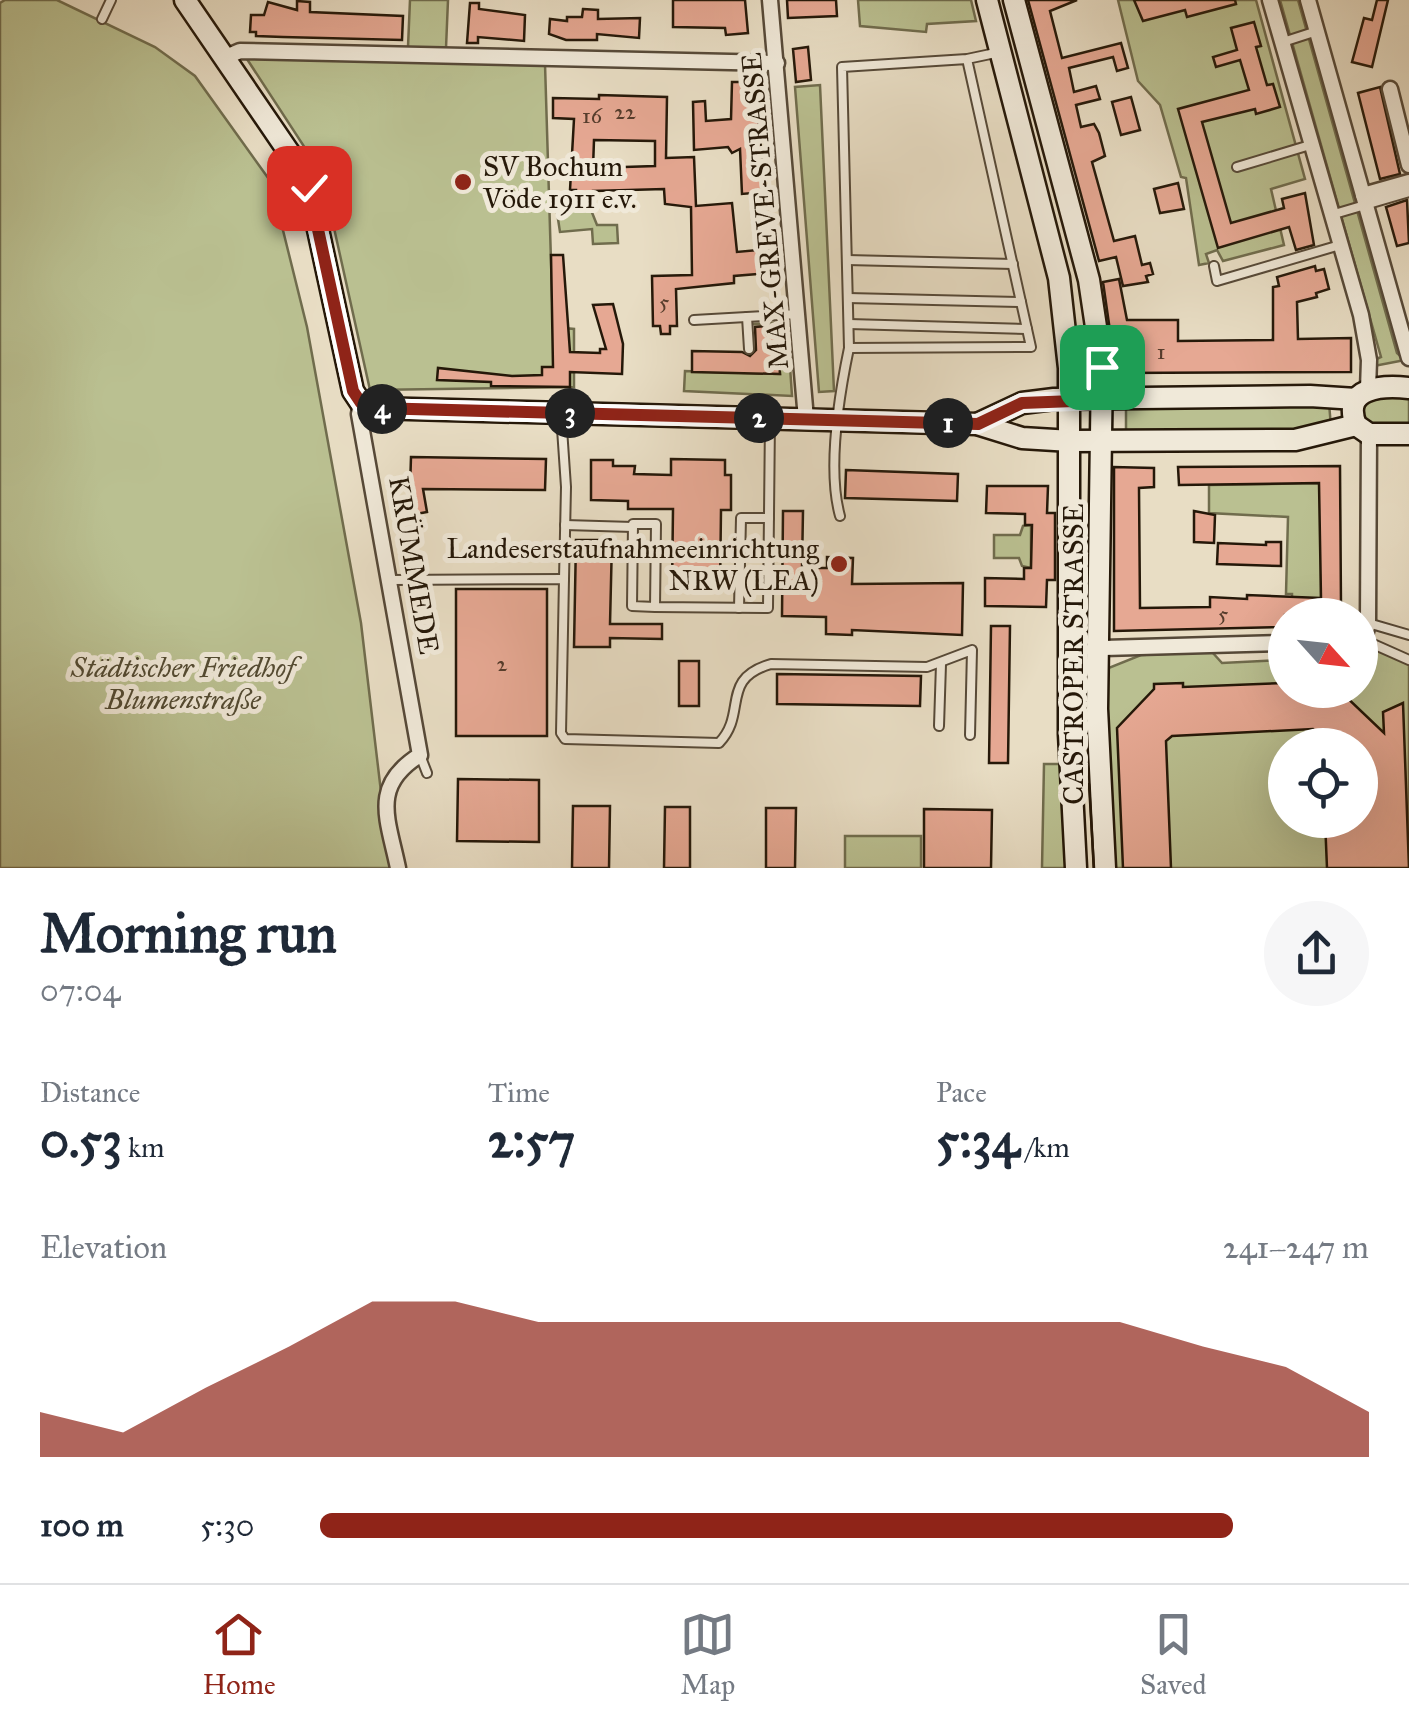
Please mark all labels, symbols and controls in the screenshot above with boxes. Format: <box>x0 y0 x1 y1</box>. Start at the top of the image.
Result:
street label: MAX-GREVE-STRASSE <box>734 51 796 371</box>
house number: 22 <box>614 98 636 125</box>
house number: 16 <box>582 102 603 129</box>
pin <box>267 146 352 231</box>
place label: SV Bochum Vöde 1911 e.v. <box>482 149 637 216</box>
icon: check <box>282 161 337 216</box>
marker: SV Bochum Vöde 1911 e.v. <box>452 171 474 193</box>
house number: 5 <box>659 288 669 315</box>
pin <box>1060 325 1145 410</box>
house number: 1 <box>1157 338 1165 365</box>
icon: arrive <box>1075 340 1130 395</box>
pin: 4 <box>357 384 407 434</box>
pin: 3 <box>545 388 595 438</box>
text: 4 <box>374 391 390 426</box>
pin: 2 <box>734 393 784 443</box>
text: 3 <box>564 395 576 430</box>
pin: 1 <box>923 398 973 448</box>
text: 2 <box>752 400 766 435</box>
text: 1 <box>942 405 954 440</box>
street label: KRÜMMEDE <box>381 473 447 657</box>
street label: CASTROPER STRASSE <box>1056 503 1091 805</box>
place label: Landeserstaufnahmeeinrichtung NRW (LEA) <box>446 531 820 598</box>
marker: Landeserstaufnahmeeinrichtung NRW (LEA) <box>828 553 850 575</box>
north arrow <box>1268 598 1378 708</box>
map controls <box>1268 598 1378 838</box>
house number: 5 <box>1218 600 1228 627</box>
park label: Städtischer Friedhof Blumenstraße <box>70 650 303 717</box>
house number: 2 <box>497 650 508 677</box>
button: locate <box>1268 728 1378 838</box>
text: Morning run <box>40 900 337 967</box>
button: share <box>1264 901 1369 1006</box>
text: 07:04 <box>40 971 120 1010</box>
text: Distance <box>40 1075 140 1110</box>
text: Time <box>488 1075 550 1110</box>
text: Pace <box>936 1075 987 1110</box>
text: 0.53 <box>40 1110 122 1171</box>
text: 2:57 <box>488 1110 575 1171</box>
text: 5:34 <box>936 1110 1020 1171</box>
text: km <box>122 1130 165 1165</box>
text: /km <box>1020 1130 1070 1165</box>
text: Elevation <box>40 1228 167 1267</box>
text: 241–247 m <box>1223 1228 1369 1267</box>
text: 100 m <box>40 1506 124 1545</box>
text: 5:30 <box>200 1506 254 1545</box>
tab: Home <box>202 1607 276 1702</box>
tab: Map <box>680 1607 735 1702</box>
tab: Saved <box>1140 1607 1207 1702</box>

